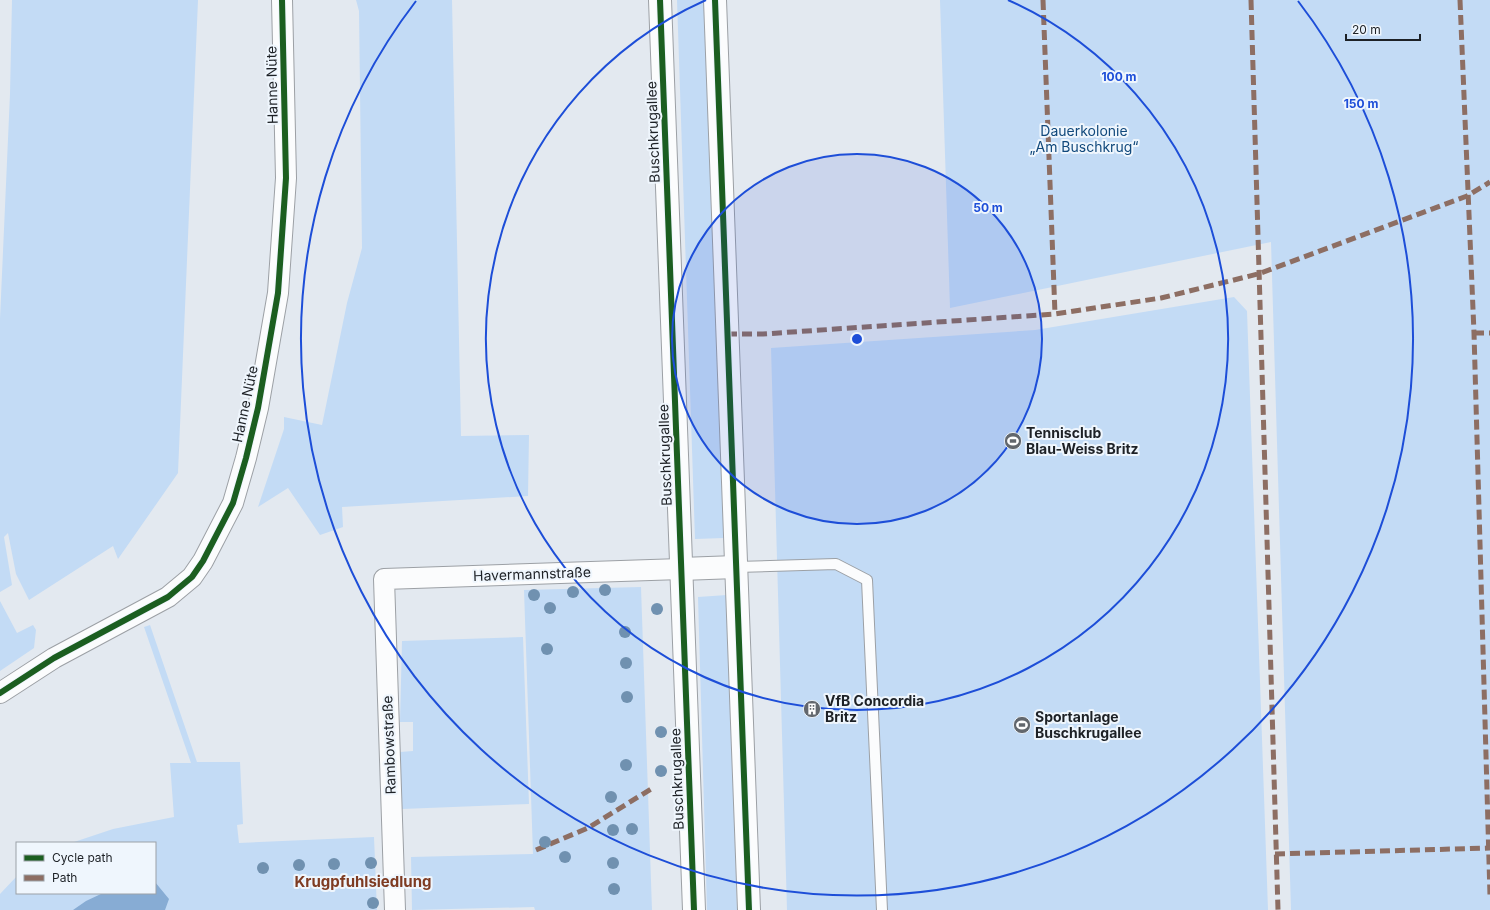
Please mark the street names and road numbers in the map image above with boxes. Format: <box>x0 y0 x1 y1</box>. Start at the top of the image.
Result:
street label: Hanne Nüte <box>262 46 281 124</box>
street label: Buschkrugallee <box>642 81 663 183</box>
street label: Hanne Nüte <box>228 364 261 444</box>
street label: Buschkrugallee <box>654 404 675 506</box>
street label: Havermannstraße <box>473 563 591 584</box>
street label: Rambowstraße <box>378 695 399 795</box>
street label: Buschkrugallee <box>666 728 687 830</box>

